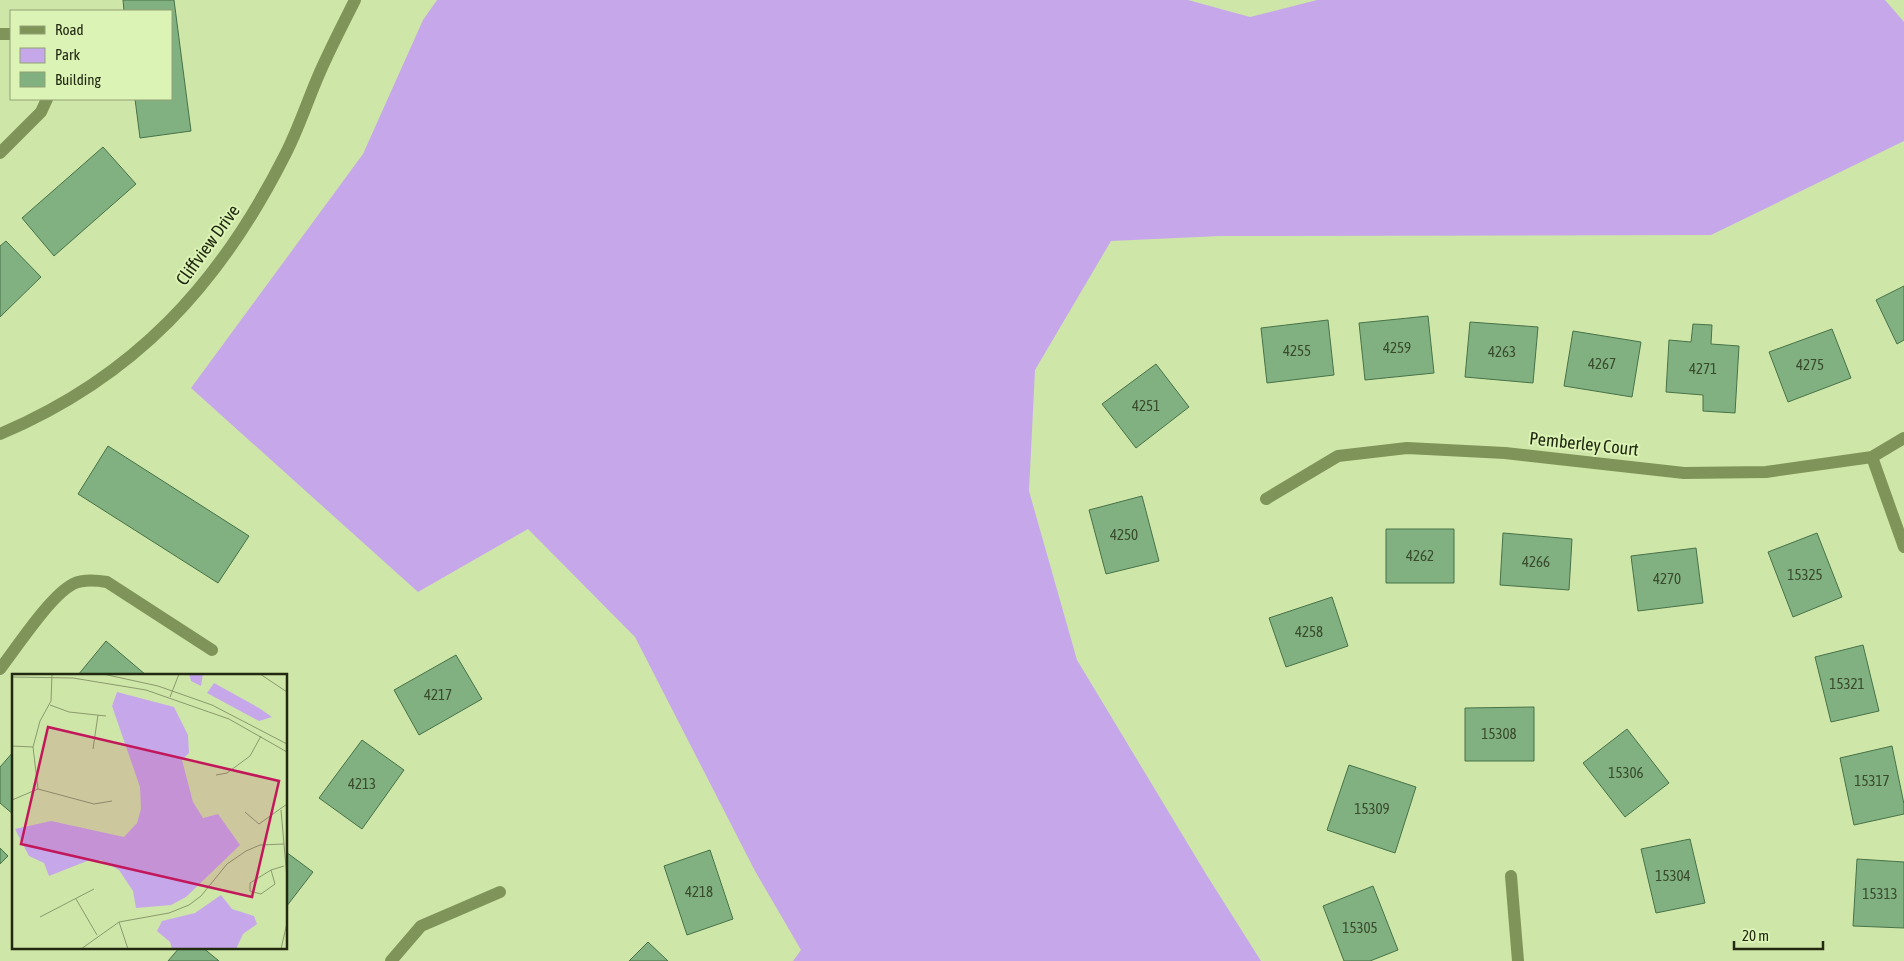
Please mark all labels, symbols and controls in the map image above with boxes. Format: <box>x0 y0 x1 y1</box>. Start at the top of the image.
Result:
legend <box>10 10 172 100</box>
text: Road <box>55 21 84 38</box>
text: Park <box>55 46 80 63</box>
text: Building <box>55 71 101 88</box>
street label: Cliffview Drive <box>171 200 244 289</box>
house number: 4259 <box>1383 339 1411 356</box>
house number: 4255 <box>1283 342 1311 359</box>
house number: 4263 <box>1488 343 1516 360</box>
house number: 4267 <box>1588 355 1616 372</box>
house number: 4275 <box>1796 356 1824 373</box>
house number: 4271 <box>1689 360 1717 377</box>
house number: 4251 <box>1132 397 1160 414</box>
street label: Pemberley Court <box>1528 427 1640 460</box>
house number: 4250 <box>1110 526 1138 543</box>
house number: 4262 <box>1406 547 1434 564</box>
house number: 4266 <box>1522 553 1550 570</box>
house number: 15325 <box>1787 566 1823 583</box>
house number: 4270 <box>1653 570 1681 587</box>
house number: 4258 <box>1295 623 1323 640</box>
inset map <box>12 674 288 948</box>
house number: 15321 <box>1829 675 1865 692</box>
house number: 4217 <box>424 686 452 703</box>
house number: 15308 <box>1481 725 1517 742</box>
house number: 15306 <box>1608 764 1644 781</box>
house number: 15317 <box>1854 772 1890 789</box>
house number: 4213 <box>348 775 376 792</box>
house number: 15309 <box>1354 800 1390 817</box>
house number: 15304 <box>1655 867 1691 884</box>
house number: 4218 <box>685 883 713 900</box>
house number: 15313 <box>1862 885 1898 902</box>
scale bar <box>1734 918 1823 950</box>
house number: 15305 <box>1342 919 1378 936</box>
text: 20 m <box>1742 927 1769 944</box>

